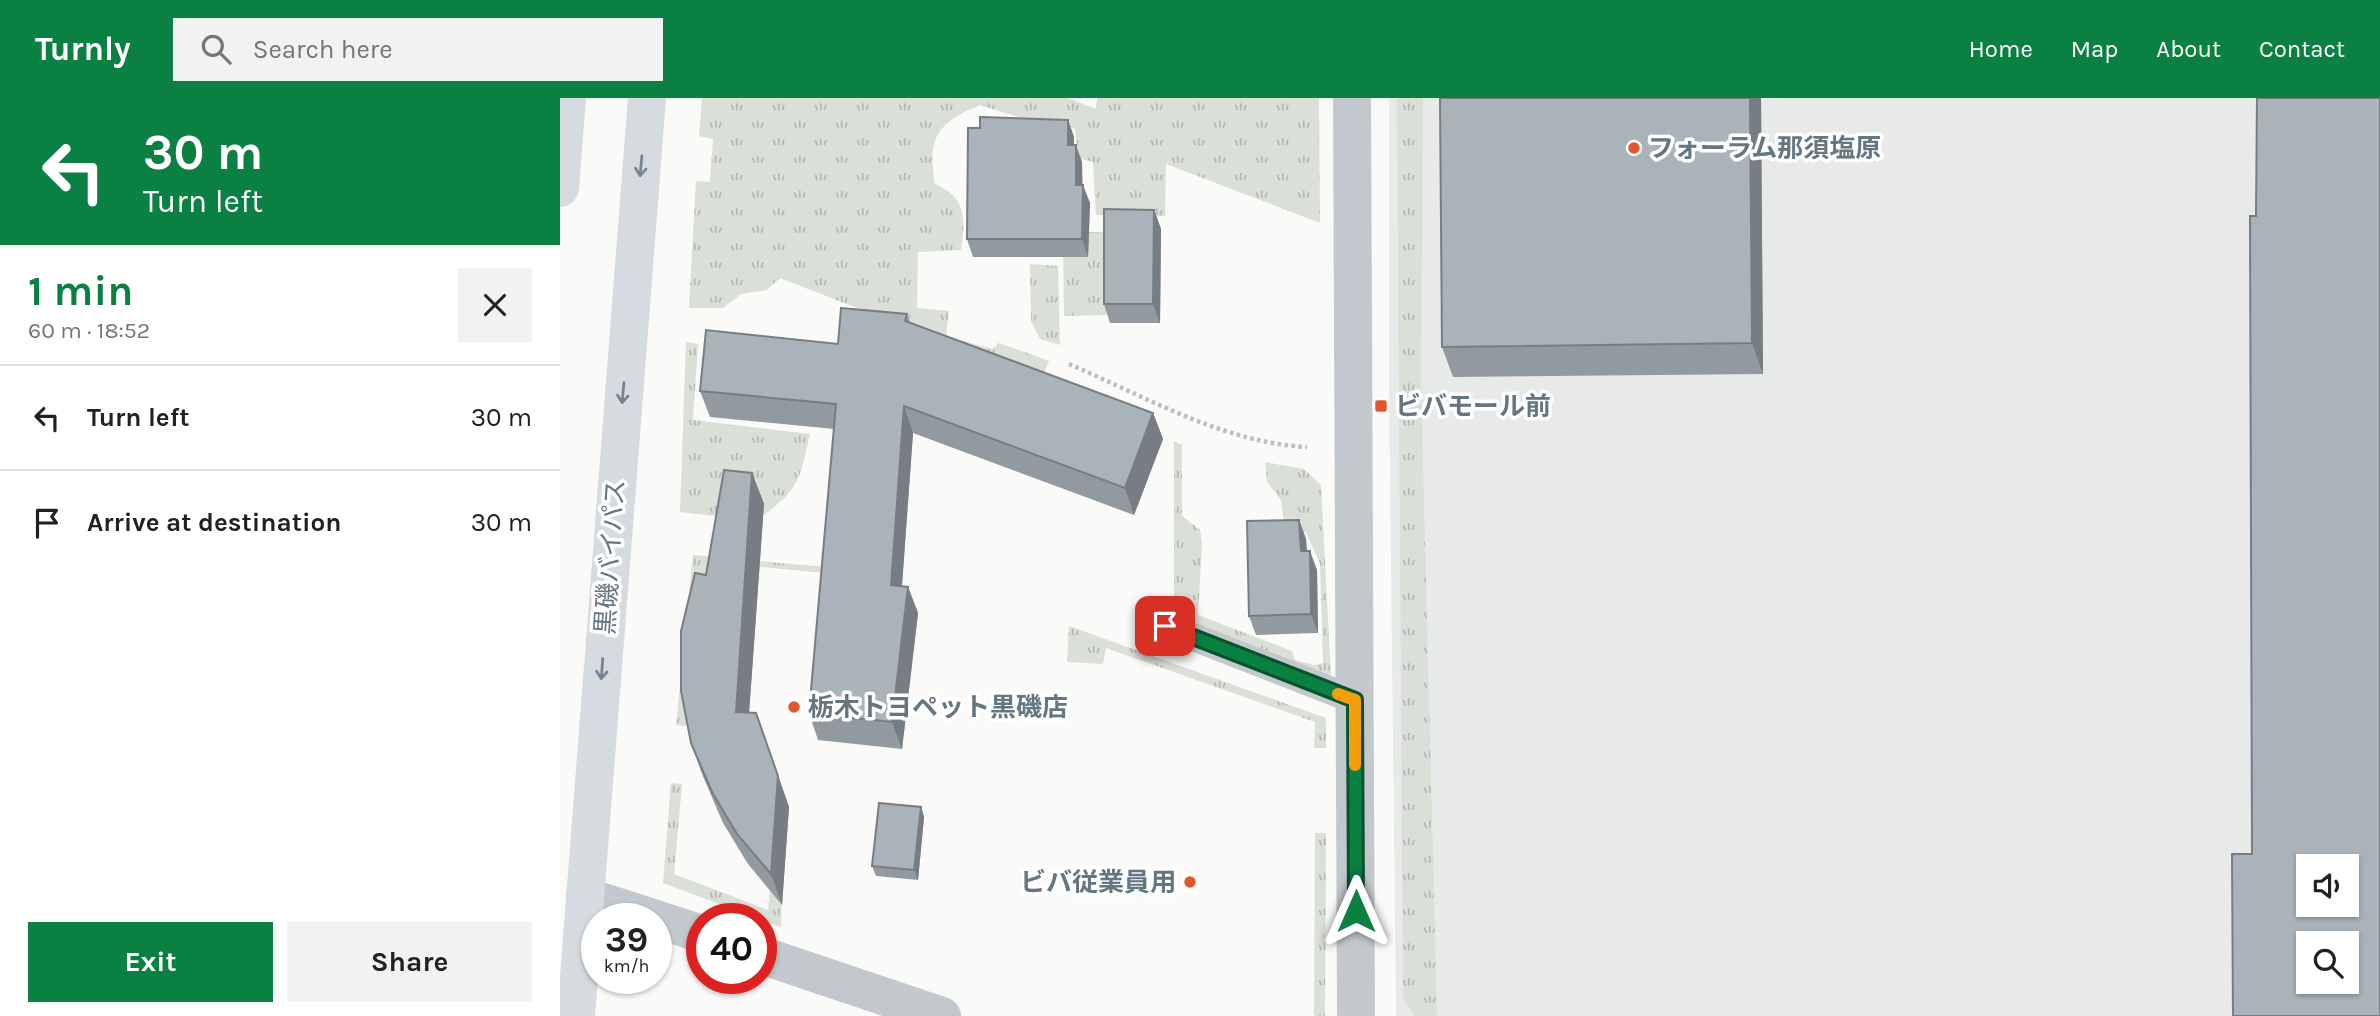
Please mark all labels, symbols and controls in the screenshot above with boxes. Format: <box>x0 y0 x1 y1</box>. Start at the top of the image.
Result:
search box <box>173 18 663 81</box>
text: Turnly <box>35 30 131 68</box>
icon: search <box>197 30 235 68</box>
text: Search here <box>253 34 393 65</box>
text: Home <box>1969 35 2033 63</box>
text: Map <box>2071 35 2118 63</box>
text: About <box>2156 35 2221 63</box>
text: Contact <box>2259 35 2345 63</box>
text: 30 m <box>143 124 263 181</box>
icon: left <box>28 126 119 217</box>
place label: フォーラム那須塩原 <box>1648 133 1881 164</box>
marker: フォーラム那須塩原 <box>1626 140 1642 156</box>
one-way arrow <box>634 154 647 177</box>
text: Turn left <box>143 183 263 220</box>
text: 1 min <box>28 266 133 316</box>
button: close <box>458 268 532 342</box>
text: 60 m · 18:52 <box>28 317 150 344</box>
one-way arrow <box>616 381 629 404</box>
place label: ビバモール前 <box>1395 391 1551 422</box>
marker: ビバモール前 <box>1373 398 1389 414</box>
icon: left <box>28 399 66 437</box>
text: Turn left <box>87 402 189 433</box>
text: 30 m <box>471 402 532 433</box>
street label: 黒磯バイパス <box>590 478 631 636</box>
icon: arrive <box>28 504 66 542</box>
text: Arrive at destination <box>87 507 341 538</box>
text: 30 m <box>471 507 532 538</box>
pin <box>1135 596 1195 656</box>
icon: arrive <box>1146 607 1184 645</box>
one-way arrow <box>595 657 608 679</box>
place label: 栃木トヨペット黒磯店 <box>808 692 1068 723</box>
marker: 栃木トヨペット黒磯店 <box>786 699 802 715</box>
map controls <box>2296 854 2359 994</box>
button: sound <box>2296 854 2359 917</box>
place label: ビバ従業員用 <box>1020 867 1176 898</box>
marker: ビバ従業員用 <box>1182 874 1198 890</box>
position arrow <box>1319 874 1393 948</box>
speed limit sign: 40 <box>686 903 777 994</box>
text: 39 <box>605 919 648 960</box>
button: Exit <box>28 922 273 1002</box>
button: Share <box>287 922 532 1002</box>
button: search <box>2296 931 2359 994</box>
text: km/h <box>604 955 649 977</box>

